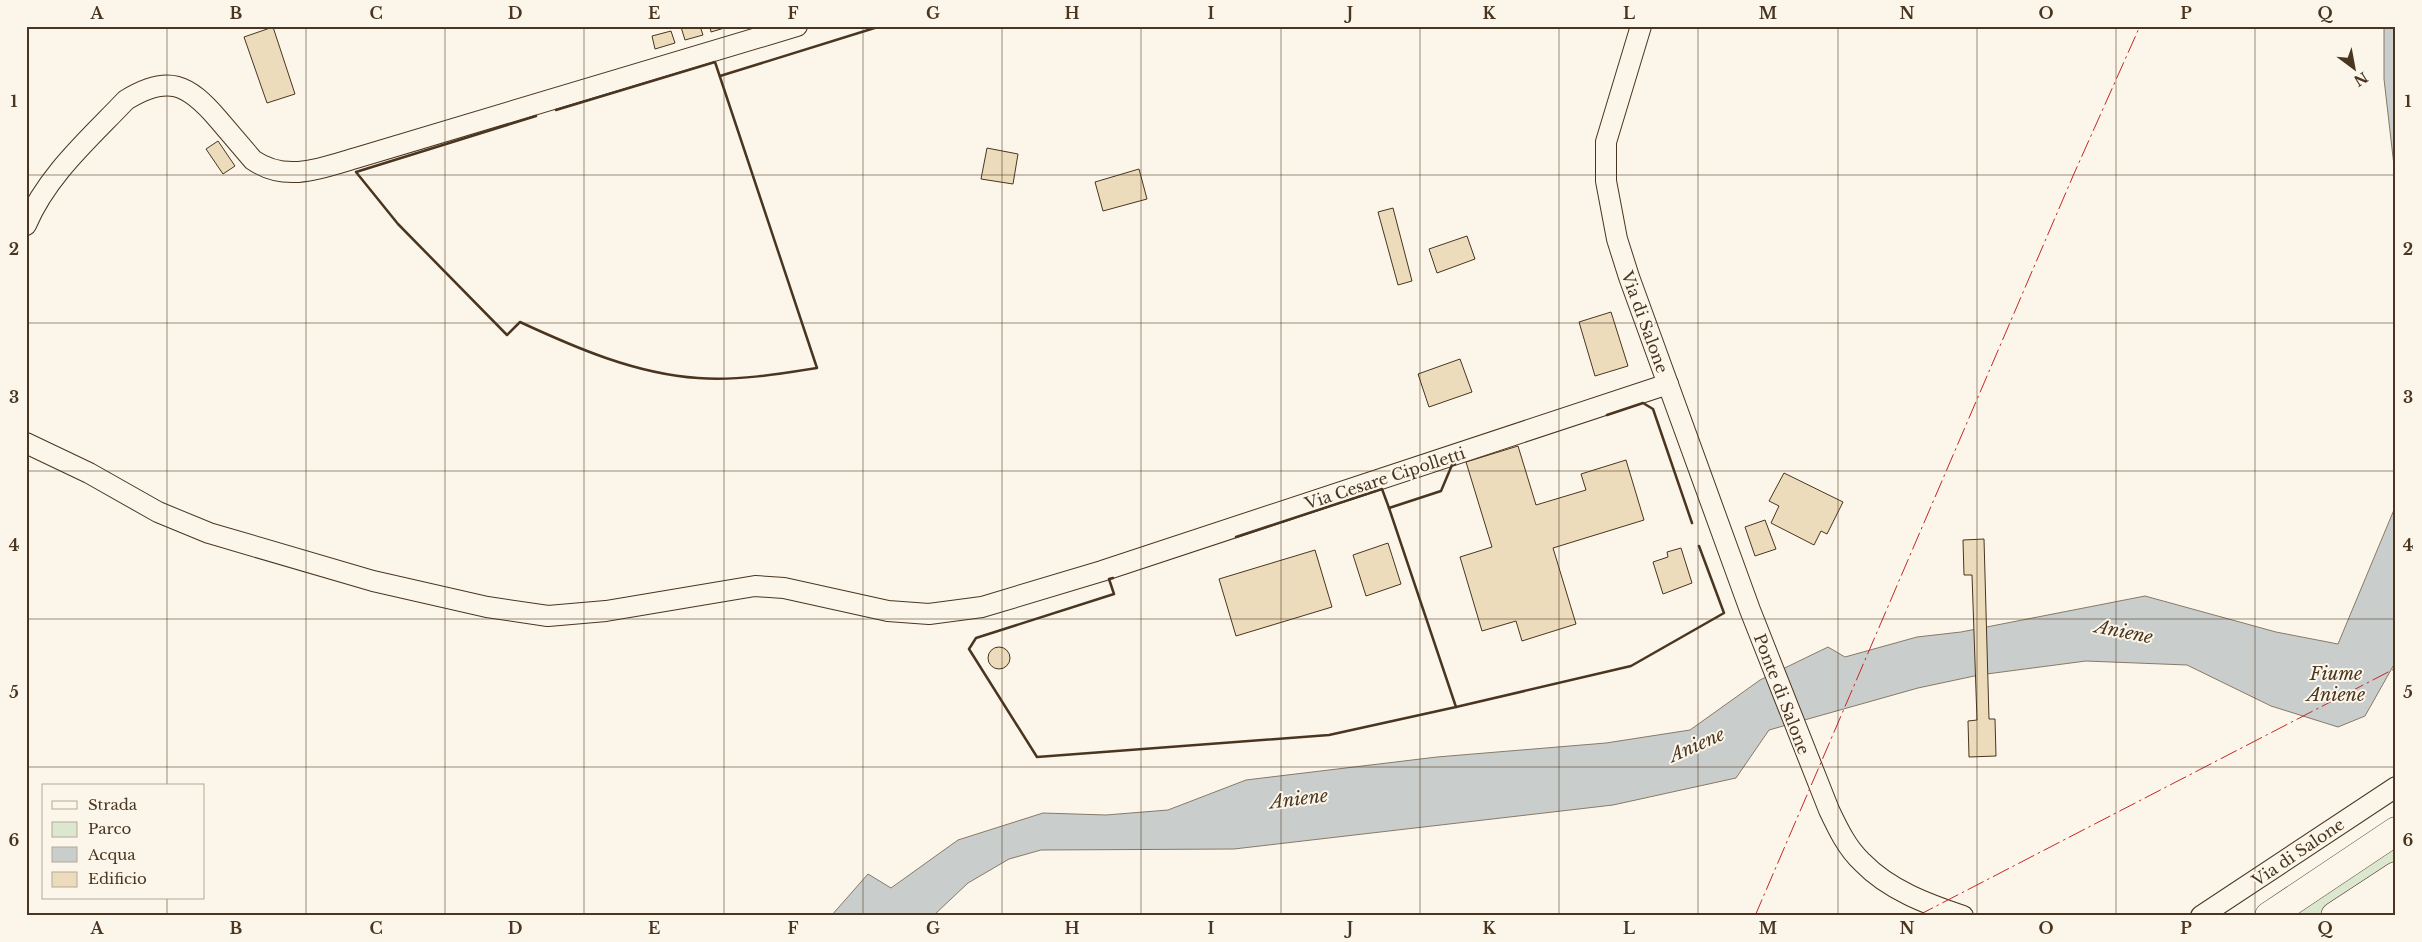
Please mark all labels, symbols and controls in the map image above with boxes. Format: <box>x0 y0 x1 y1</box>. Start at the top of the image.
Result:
text: A <box>90 3 105 23</box>
text: B <box>230 3 243 23</box>
text: C <box>369 3 383 23</box>
text: D <box>508 3 522 23</box>
text: E <box>648 3 660 23</box>
text: F <box>787 3 799 23</box>
text: G <box>926 3 940 23</box>
text: H <box>1064 3 1080 23</box>
text: I <box>1208 3 1215 23</box>
text: J <box>1344 3 1353 23</box>
text: K <box>1482 3 1496 23</box>
text: L <box>1623 3 1635 23</box>
text: M <box>1759 3 1777 23</box>
text: N <box>1899 3 1915 23</box>
text: O <box>2038 3 2054 23</box>
text: P <box>2180 3 2192 23</box>
text: Q <box>2317 3 2333 23</box>
north arrow <box>2330 42 2380 92</box>
text: N <box>2351 68 2371 90</box>
text: 1 <box>11 91 18 111</box>
text: 1 <box>2405 91 2412 111</box>
text: 2 <box>9 239 19 259</box>
text: 2 <box>2403 239 2413 259</box>
street label: Via di Salone <box>1617 267 1673 376</box>
text: 3 <box>9 387 19 407</box>
text: 3 <box>2403 387 2413 407</box>
street label: Via Cesare Cipolletti <box>1301 442 1468 514</box>
text: 4 <box>9 535 19 555</box>
text: 4 <box>2403 535 2413 555</box>
water label: Aniene <box>2091 615 2155 648</box>
street label: Ponte di Salone <box>1750 631 1814 757</box>
water label: Fiume Aniene <box>2305 663 2365 706</box>
text: 5 <box>9 682 19 702</box>
text: 5 <box>2403 682 2413 702</box>
water label: Aniene <box>1664 723 1728 768</box>
legend <box>42 784 205 900</box>
water label: Aniene <box>1267 785 1329 814</box>
text: Strada <box>88 795 138 814</box>
street label: Via di Salone <box>2247 814 2348 891</box>
text: Parco <box>88 819 131 838</box>
text: 6 <box>9 830 20 850</box>
text: 6 <box>2403 830 2414 850</box>
text: Acqua <box>87 845 136 864</box>
text: Edificio <box>88 869 147 888</box>
text: A <box>90 918 105 938</box>
text: B <box>230 918 243 938</box>
text: C <box>369 918 383 938</box>
text: D <box>508 918 522 938</box>
text: E <box>648 918 660 938</box>
text: F <box>787 918 799 938</box>
text: G <box>926 918 940 938</box>
text: H <box>1064 918 1080 938</box>
text: I <box>1208 918 1215 938</box>
text: J <box>1344 918 1353 938</box>
text: K <box>1482 918 1496 938</box>
text: L <box>1623 918 1635 938</box>
text: M <box>1759 918 1777 938</box>
text: N <box>1899 918 1915 938</box>
text: O <box>2038 918 2054 938</box>
text: P <box>2180 918 2192 938</box>
text: Q <box>2317 918 2333 938</box>

